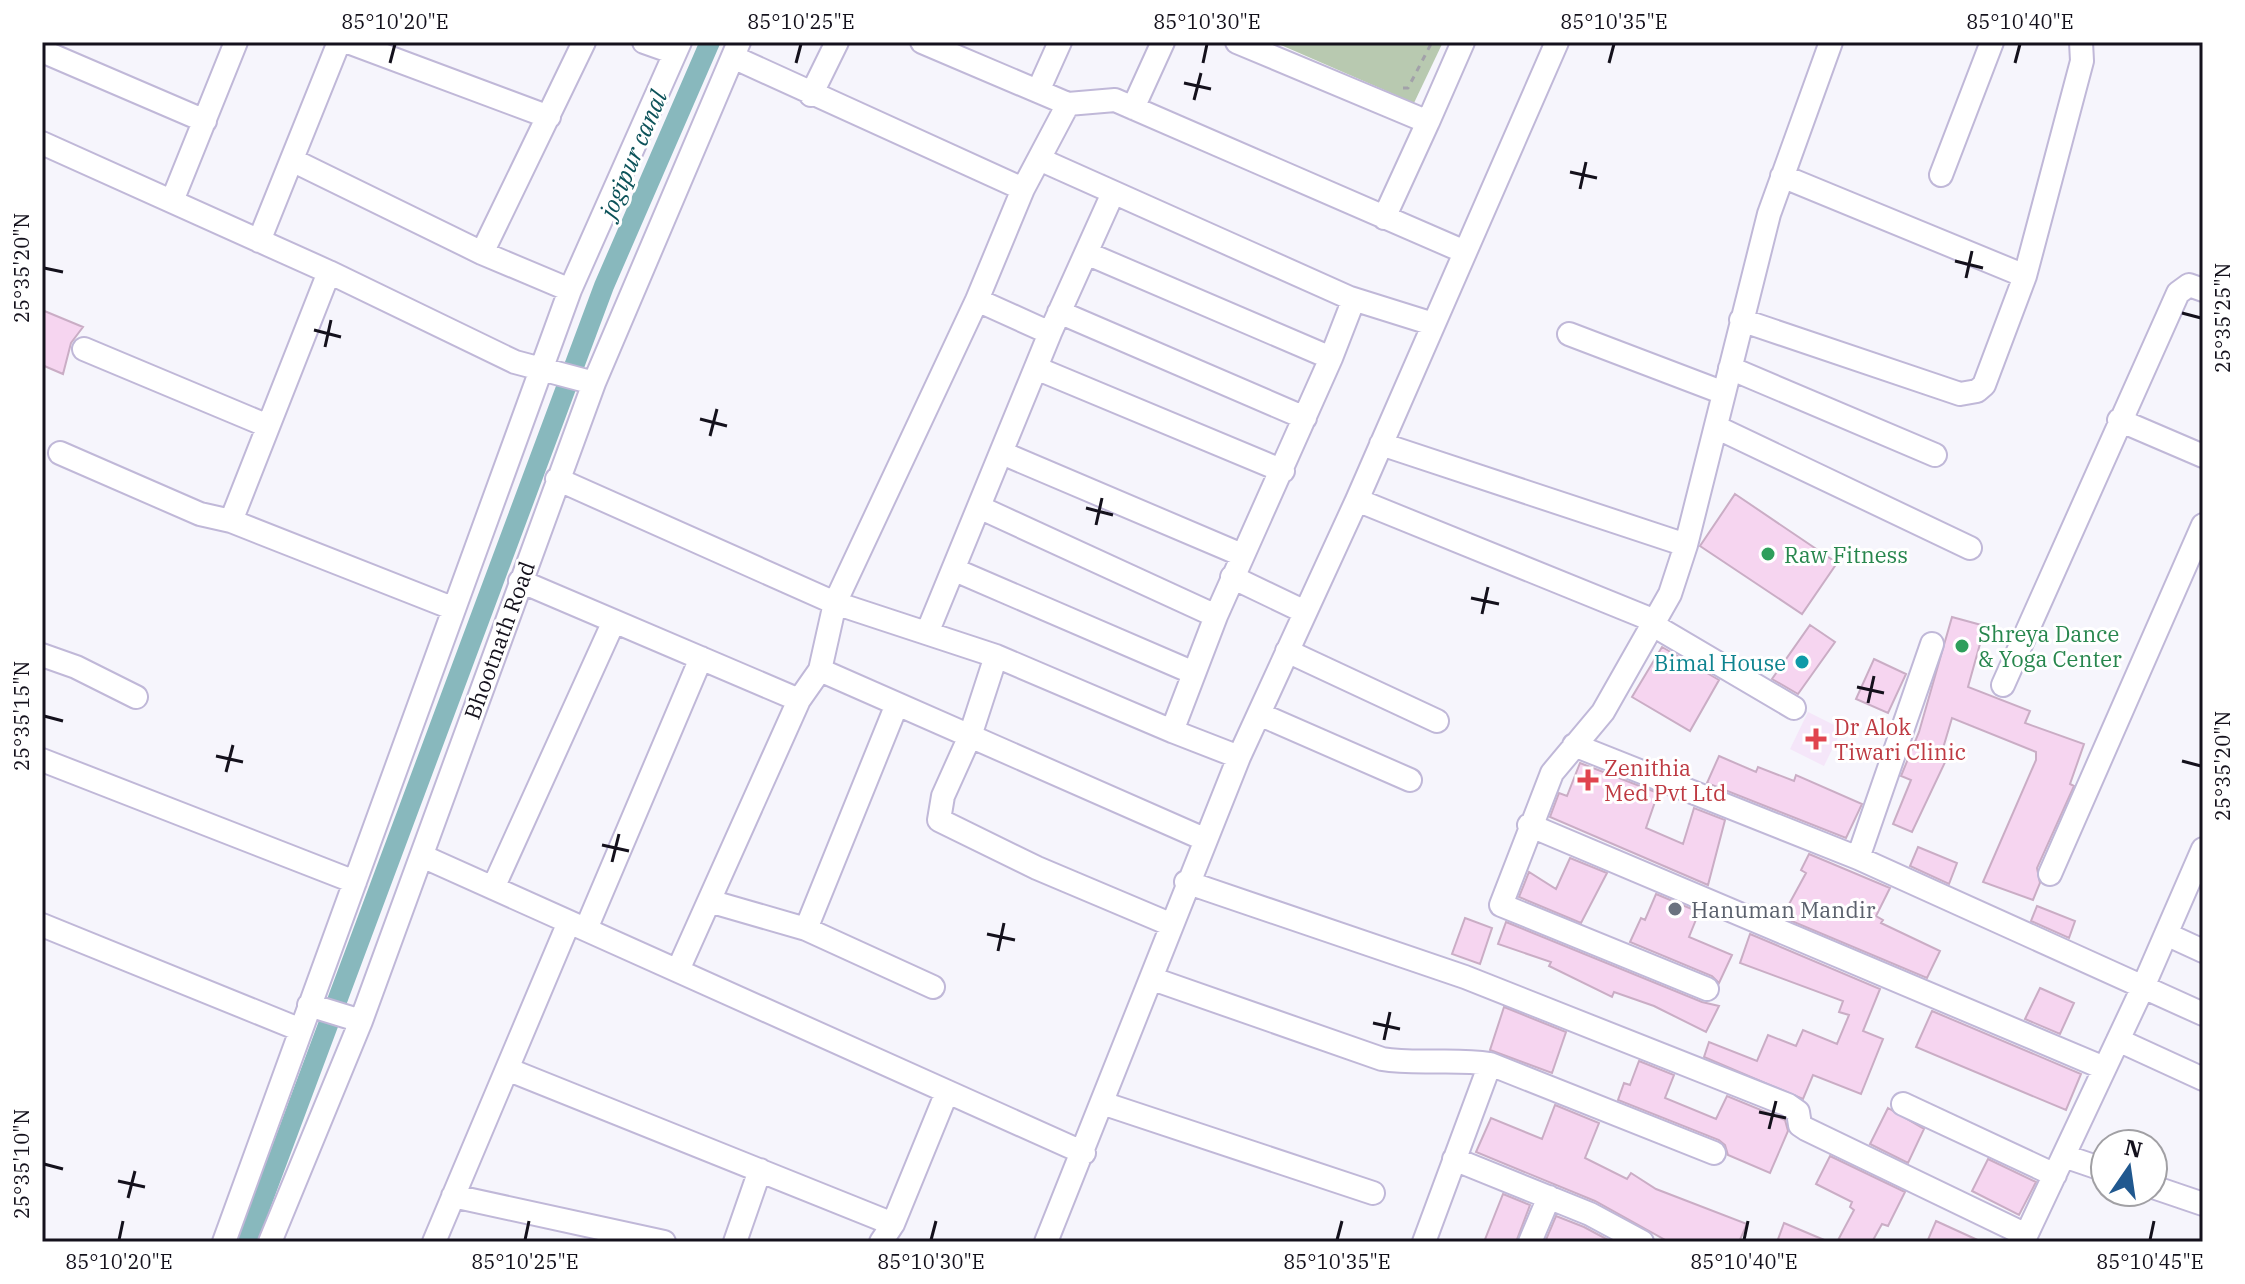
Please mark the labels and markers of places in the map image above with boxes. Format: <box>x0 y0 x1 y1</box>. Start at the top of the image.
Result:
place label: Raw Fitness <box>1784 540 1908 569</box>
marker: Raw Fitness <box>1759 545 1777 563</box>
place label: Shreya Dance & Yoga Center <box>1978 619 2122 673</box>
marker: Shreya Dance & Yoga Center <box>1953 637 1971 655</box>
place label: Bimal House <box>1654 648 1786 677</box>
marker: Bimal House <box>1793 653 1811 671</box>
place label: Dr Alok Tiwari Clinic <box>1834 712 1966 766</box>
marker: Dr Alok Tiwari Clinic <box>1805 728 1827 750</box>
place label: Zenithia Med Pvt Ltd <box>1604 753 1726 807</box>
marker: Zenithia Med Pvt Ltd <box>1579 771 1597 789</box>
place label: Hanuman Mandir <box>1691 895 1876 924</box>
marker: Hanuman Mandir <box>1666 900 1684 918</box>

